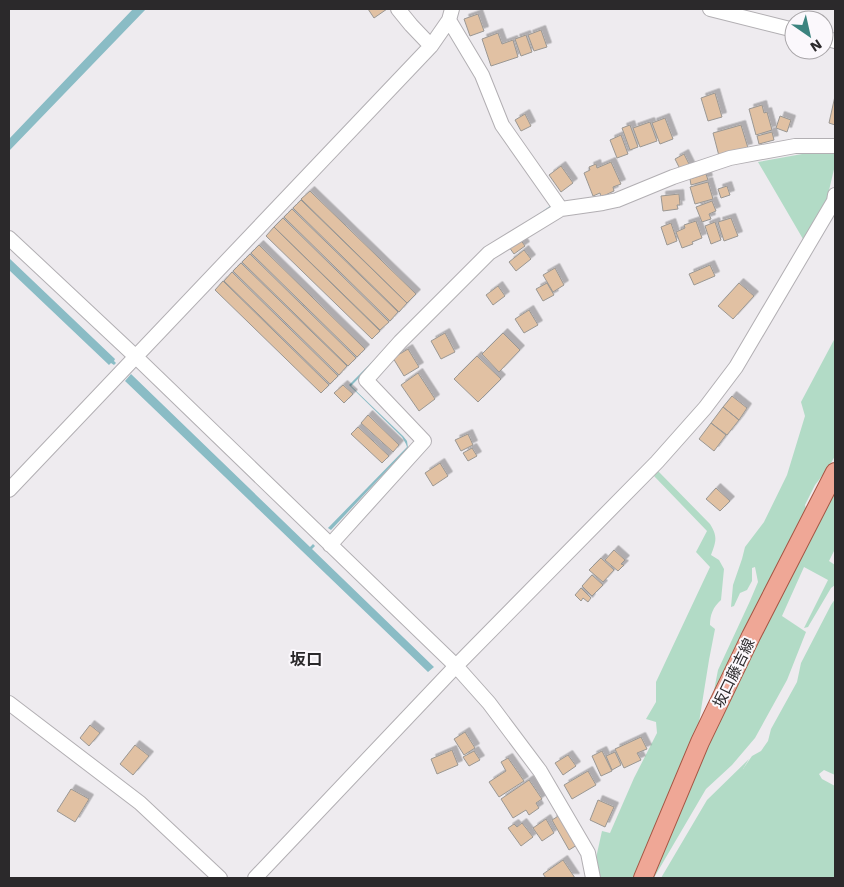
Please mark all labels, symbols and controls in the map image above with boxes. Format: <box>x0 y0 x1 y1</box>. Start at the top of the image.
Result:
north arrow <box>784 10 834 60</box>
text: N <box>807 36 825 55</box>
street label: 坂口藤吉線 <box>709 635 759 711</box>
district label: 坂口 <box>290 650 322 669</box>

